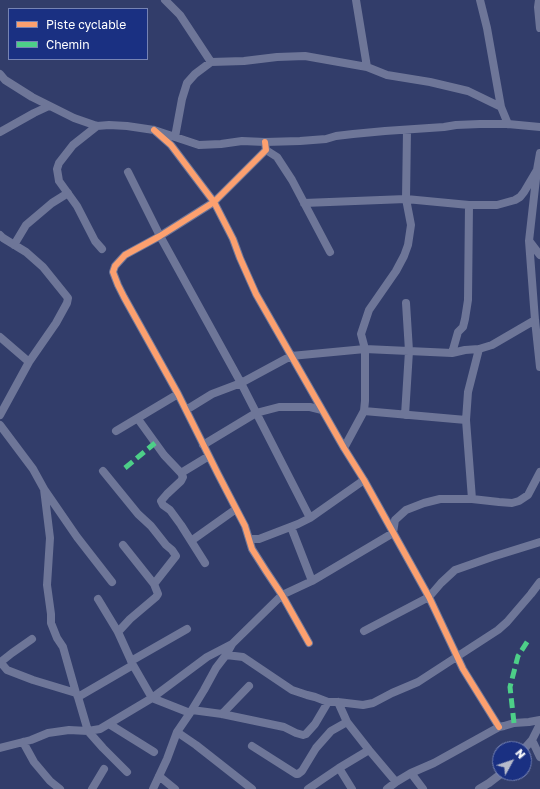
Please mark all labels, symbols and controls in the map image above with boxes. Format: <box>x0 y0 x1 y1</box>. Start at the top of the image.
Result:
legend <box>8 8 148 60</box>
text: Piste cyclable <box>46 17 126 32</box>
text: Chemin <box>46 37 90 52</box>
north arrow <box>492 741 532 781</box>
text: N <box>513 746 528 761</box>

